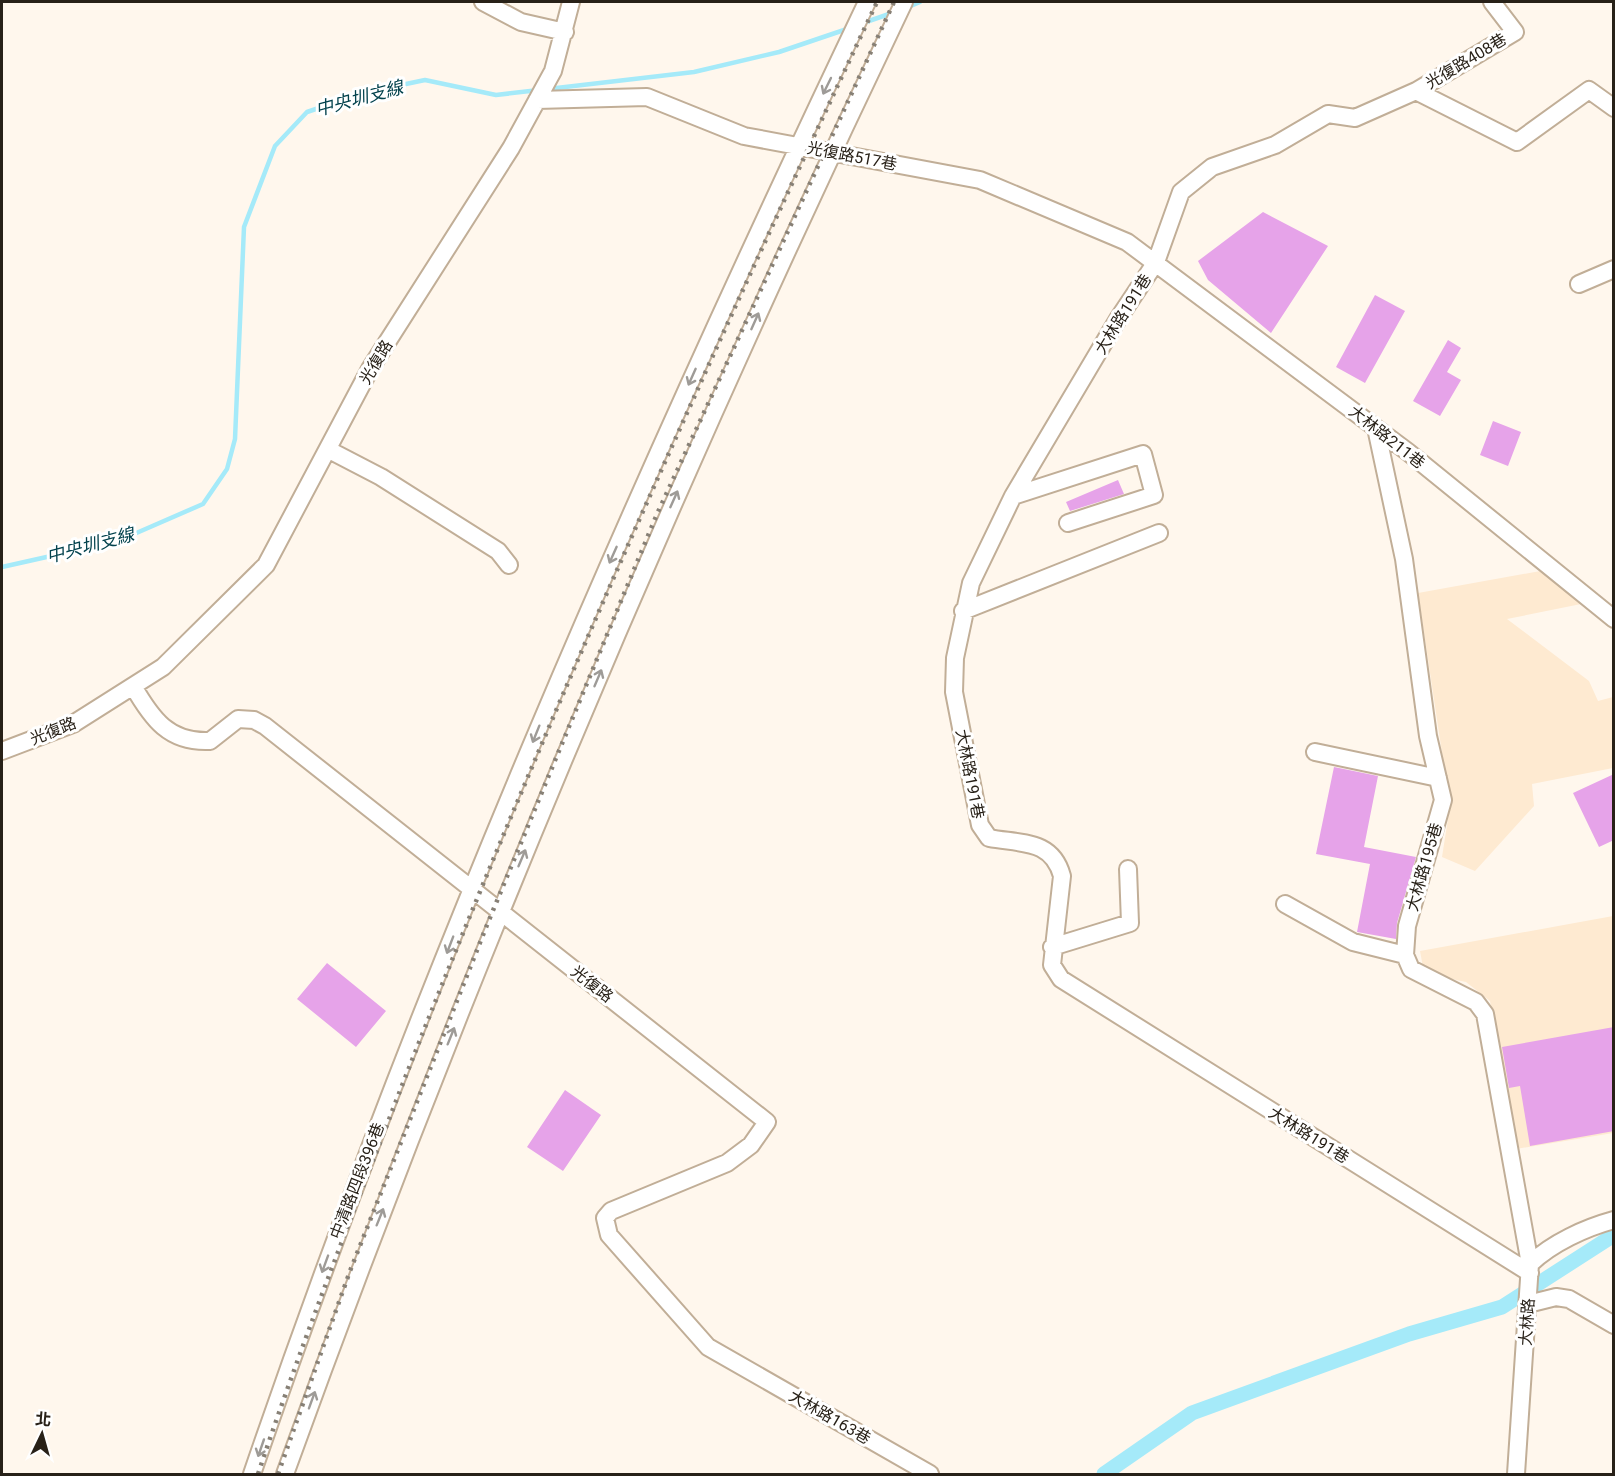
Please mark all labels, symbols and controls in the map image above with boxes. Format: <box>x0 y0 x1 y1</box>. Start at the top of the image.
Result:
street label: 光復路408巷 <box>1422 29 1510 93</box>
water label: 中央圳支線 <box>313 76 407 120</box>
one-way arrow <box>820 76 832 94</box>
street label: 光復路517巷 <box>806 138 898 174</box>
street label: 大林路191巷 <box>1091 270 1155 358</box>
one-way arrow <box>749 313 761 331</box>
street label: 光復路 <box>355 337 397 387</box>
one-way arrow <box>686 368 698 386</box>
street label: 大林路211巷 <box>1345 402 1429 472</box>
one-way arrow <box>669 490 680 508</box>
water label: 中央圳支線 <box>44 523 138 567</box>
one-way arrow <box>607 546 618 564</box>
one-way arrow <box>593 670 604 688</box>
street label: 光復路 <box>27 713 79 749</box>
one-way arrow <box>530 725 541 743</box>
street label: 大林路191巷 <box>952 728 988 820</box>
street label: 大林路195巷 <box>1402 821 1446 913</box>
one-way arrow <box>517 850 528 868</box>
one-way arrow <box>444 935 455 954</box>
street label: 光復路 <box>567 962 617 1006</box>
one-way arrow <box>446 1027 457 1045</box>
street label: 大林路191巷 <box>1265 1103 1353 1167</box>
street label: 中清路四段396巷 <box>326 1120 388 1242</box>
one-way arrow <box>375 1208 386 1227</box>
one-way arrow <box>319 1254 330 1273</box>
street label: 大林路 <box>1516 1297 1538 1347</box>
street label: 大林路163巷 <box>786 1386 874 1448</box>
one-way arrow <box>307 1391 318 1410</box>
north arrow <box>12 1404 72 1464</box>
text: 北 <box>34 1409 52 1430</box>
one-way arrow <box>255 1438 266 1457</box>

